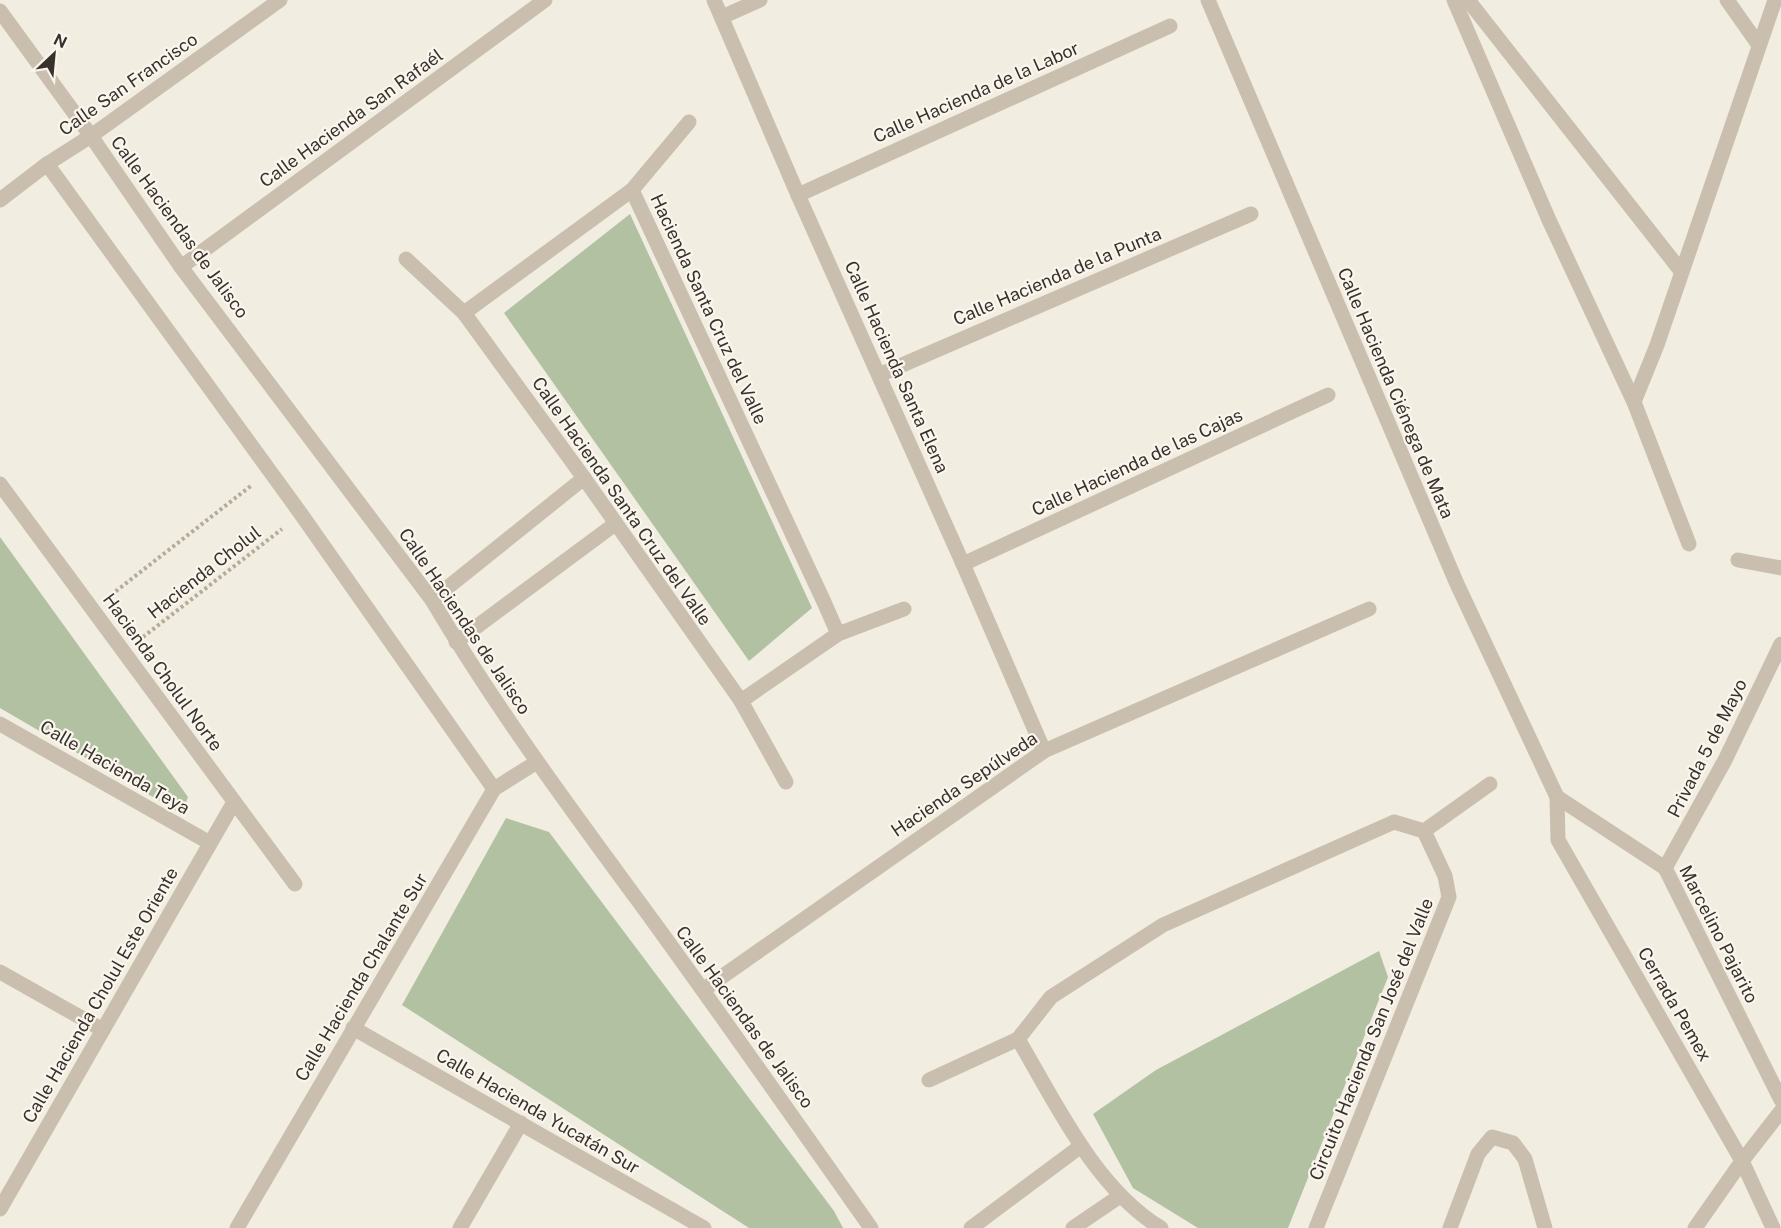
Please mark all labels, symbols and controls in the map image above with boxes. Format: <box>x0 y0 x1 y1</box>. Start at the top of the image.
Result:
north arrow <box>24 24 84 84</box>
street label: Calle San Francisco <box>55 28 201 140</box>
text: N <box>51 30 70 52</box>
street label: Calle Hacienda de la Labor <box>870 37 1082 147</box>
street label: Calle Hacienda San Rafaél <box>255 44 447 192</box>
street label: Calle Haciendas de Jalisco <box>107 132 253 322</box>
street label: Hacienda Santa Cruz del Valle <box>646 191 772 427</box>
street label: Calle Hacienda de la Punta <box>950 223 1164 329</box>
street label: Calle Hacienda Santa Elena <box>841 258 953 476</box>
street label: Calle Hacienda Ciénega de Mata <box>1333 264 1459 522</box>
street label: Calle Hacienda Santa Cruz del Valle <box>528 373 716 629</box>
street label: Calle Hacienda de las Cajas <box>1028 404 1246 520</box>
street label: Hacienda Cholul <box>143 521 265 623</box>
street label: Calle Haciendas de Jalisco <box>395 524 535 718</box>
street label: Hacienda Cholul Norte <box>99 589 227 755</box>
street label: Privada 5 de Mayo <box>1663 675 1751 821</box>
street label: Calle Hacienda Teya <box>36 716 194 818</box>
street label: Hacienda Sepúlveda <box>887 727 1041 841</box>
street label: Marcelino Pajarito <box>1675 862 1763 1006</box>
street label: Calle Hacienda Cholul Este Oriente <box>18 863 182 1127</box>
street label: Calle Hacienda Chalante Sur <box>290 869 432 1085</box>
street label: Circuito Hacienda San José del Valle <box>1305 895 1437 1183</box>
street label: Calle Haciendas de Jalisco <box>672 922 818 1112</box>
street label: Cerrada Pemex <box>1634 943 1716 1065</box>
street label: Calle Hacienda Yucatán Sur <box>433 1044 643 1178</box>

